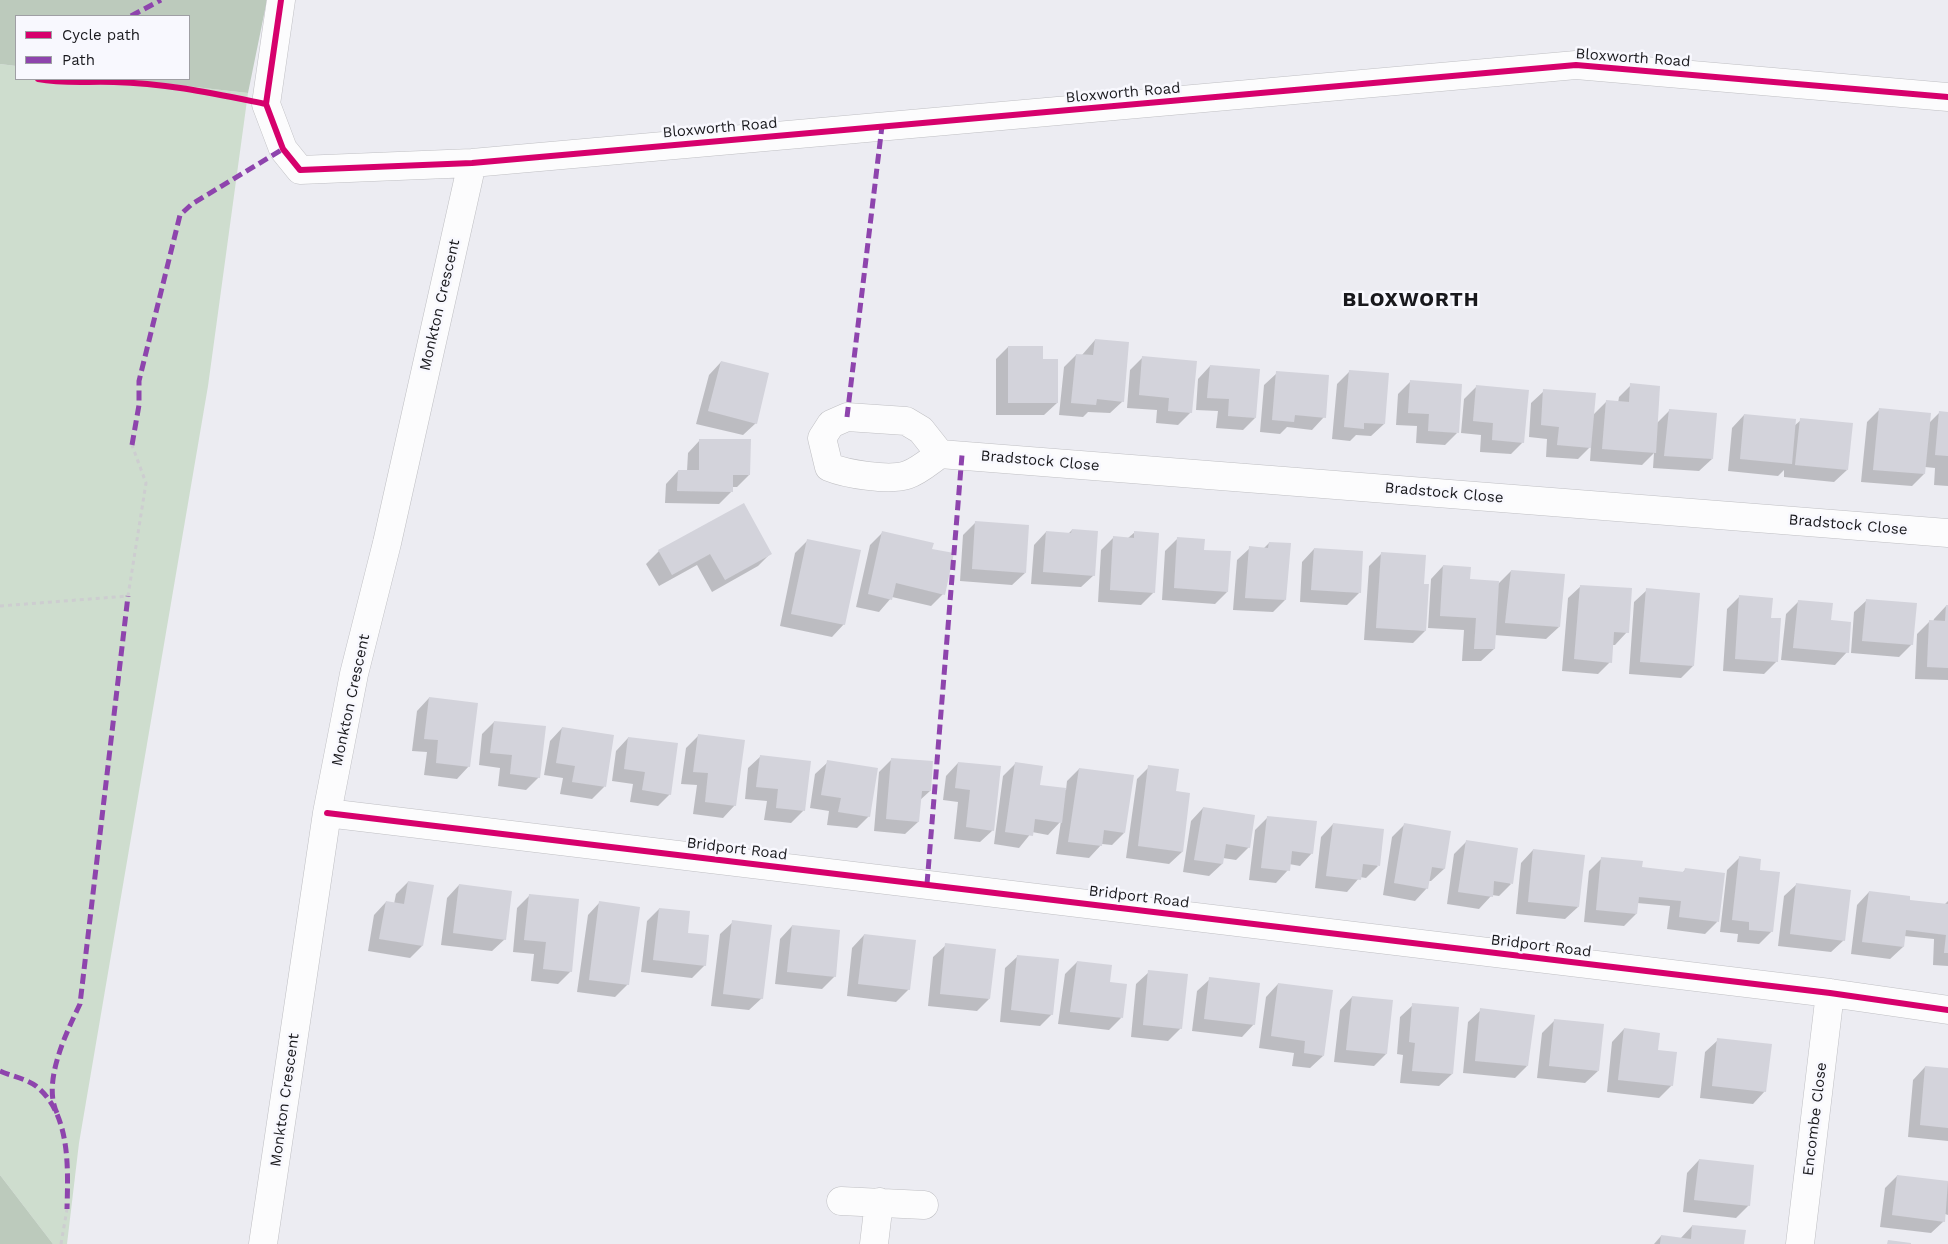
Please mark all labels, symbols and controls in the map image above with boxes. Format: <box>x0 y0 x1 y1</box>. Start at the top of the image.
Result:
legend <box>15 15 190 80</box>
text: Cycle path <box>62 26 140 44</box>
street label: Bloxworth Road <box>1575 45 1691 71</box>
text: Path <box>62 51 95 69</box>
street label: Bloxworth Road <box>1065 79 1181 107</box>
street label: Bloxworth Road <box>662 114 778 142</box>
street label: Monkton Crescent <box>416 237 464 373</box>
district label: BLOXWORTH <box>1341 288 1481 312</box>
street label: Bradstock Close <box>980 447 1100 475</box>
street label: Bradstock Close <box>1384 479 1504 507</box>
street label: Bradstock Close <box>1788 511 1908 539</box>
street label: Monkton Crescent <box>328 632 374 768</box>
street label: Bridport Road <box>686 834 788 864</box>
street label: Bridport Road <box>1088 882 1190 912</box>
street label: Bridport Road <box>1490 931 1592 961</box>
street label: Monkton Crescent <box>267 1032 303 1168</box>
street label: Encombe Close <box>1799 1061 1831 1177</box>

